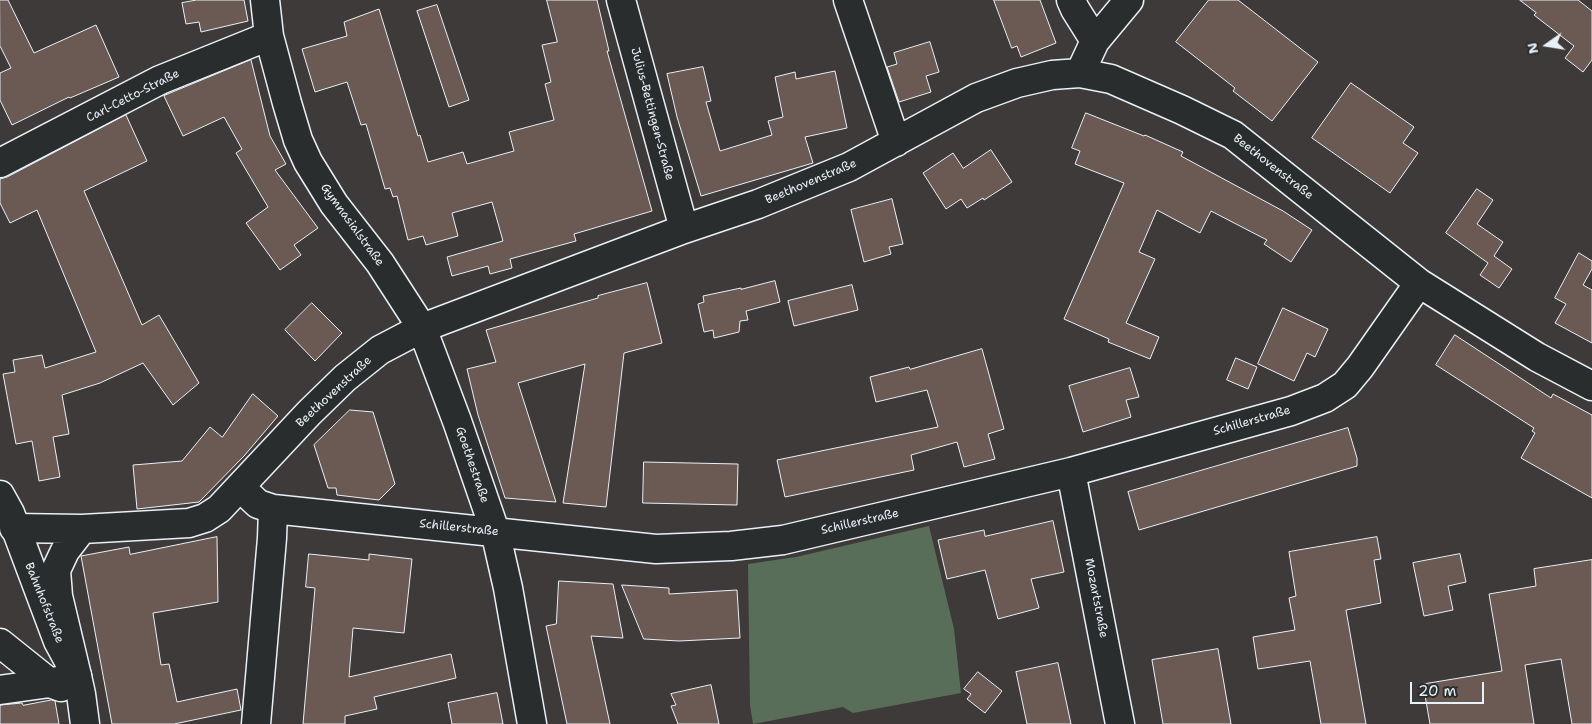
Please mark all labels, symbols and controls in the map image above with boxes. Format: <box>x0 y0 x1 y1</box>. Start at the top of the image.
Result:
north arrow <box>1522 20 1572 70</box>
text: N <box>1522 41 1542 56</box>
street label: Julius-Bettingen-Straße <box>627 46 677 182</box>
street label: Carl-Cetto-Straße <box>84 66 182 126</box>
street label: Beethovenstraße <box>1230 131 1316 203</box>
street label: Beethovenstraße <box>763 156 859 208</box>
street label: Gymnasialstraße <box>317 181 387 269</box>
street label: Beethovenstraße <box>293 353 375 431</box>
street label: Schillerstraße <box>1212 403 1292 439</box>
street label: Goethestraße <box>452 425 492 505</box>
street label: Schillerstraße <box>820 506 900 538</box>
street label: Schillerstraße <box>419 517 499 539</box>
street label: Mozartstraße <box>1081 557 1111 639</box>
street label: Bahnhofstraße <box>21 561 67 645</box>
scale bar <box>1412 672 1486 704</box>
text: 20 m <box>1418 681 1457 701</box>

